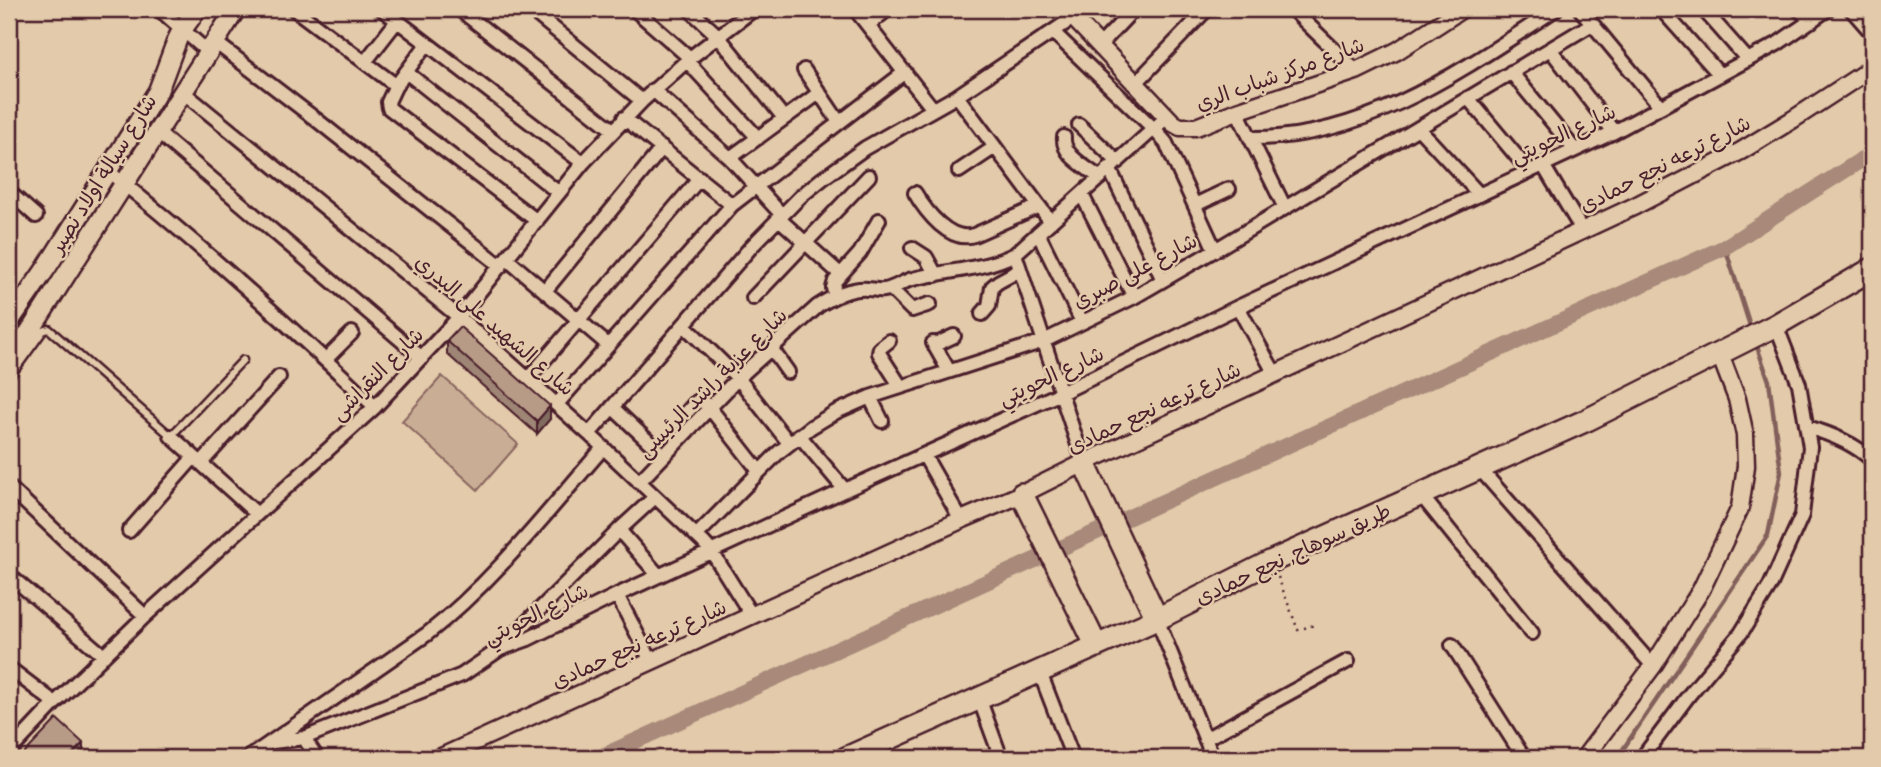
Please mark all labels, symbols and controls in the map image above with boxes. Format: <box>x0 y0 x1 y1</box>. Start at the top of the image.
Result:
street label: شارع مركز شباب الري <box>1192 30 1369 118</box>
street label: شارع سيالة اولاد نصير <box>42 89 164 261</box>
street label: شارع الحويتي <box>1506 97 1622 175</box>
street label: شارع ترعه نجع حمادى <box>1575 109 1756 220</box>
street label: شارع على صبرى <box>1068 226 1202 316</box>
street label: شارع الشهيد على البدري <box>409 248 581 403</box>
street label: شارع عزبة راشد الرئيسى <box>631 302 794 465</box>
street label: شارع النقراشى <box>324 321 430 427</box>
street label: شارع الحويتي <box>994 339 1110 417</box>
street label: شارع ترعه نجع حمادى <box>1063 355 1246 461</box>
street label: طريق سوهاج, نجع حمادى <box>1191 496 1396 613</box>
street label: شارع الحويتي <box>479 577 595 656</box>
street label: شارع ترعه نجع حمادى <box>547 593 731 696</box>

